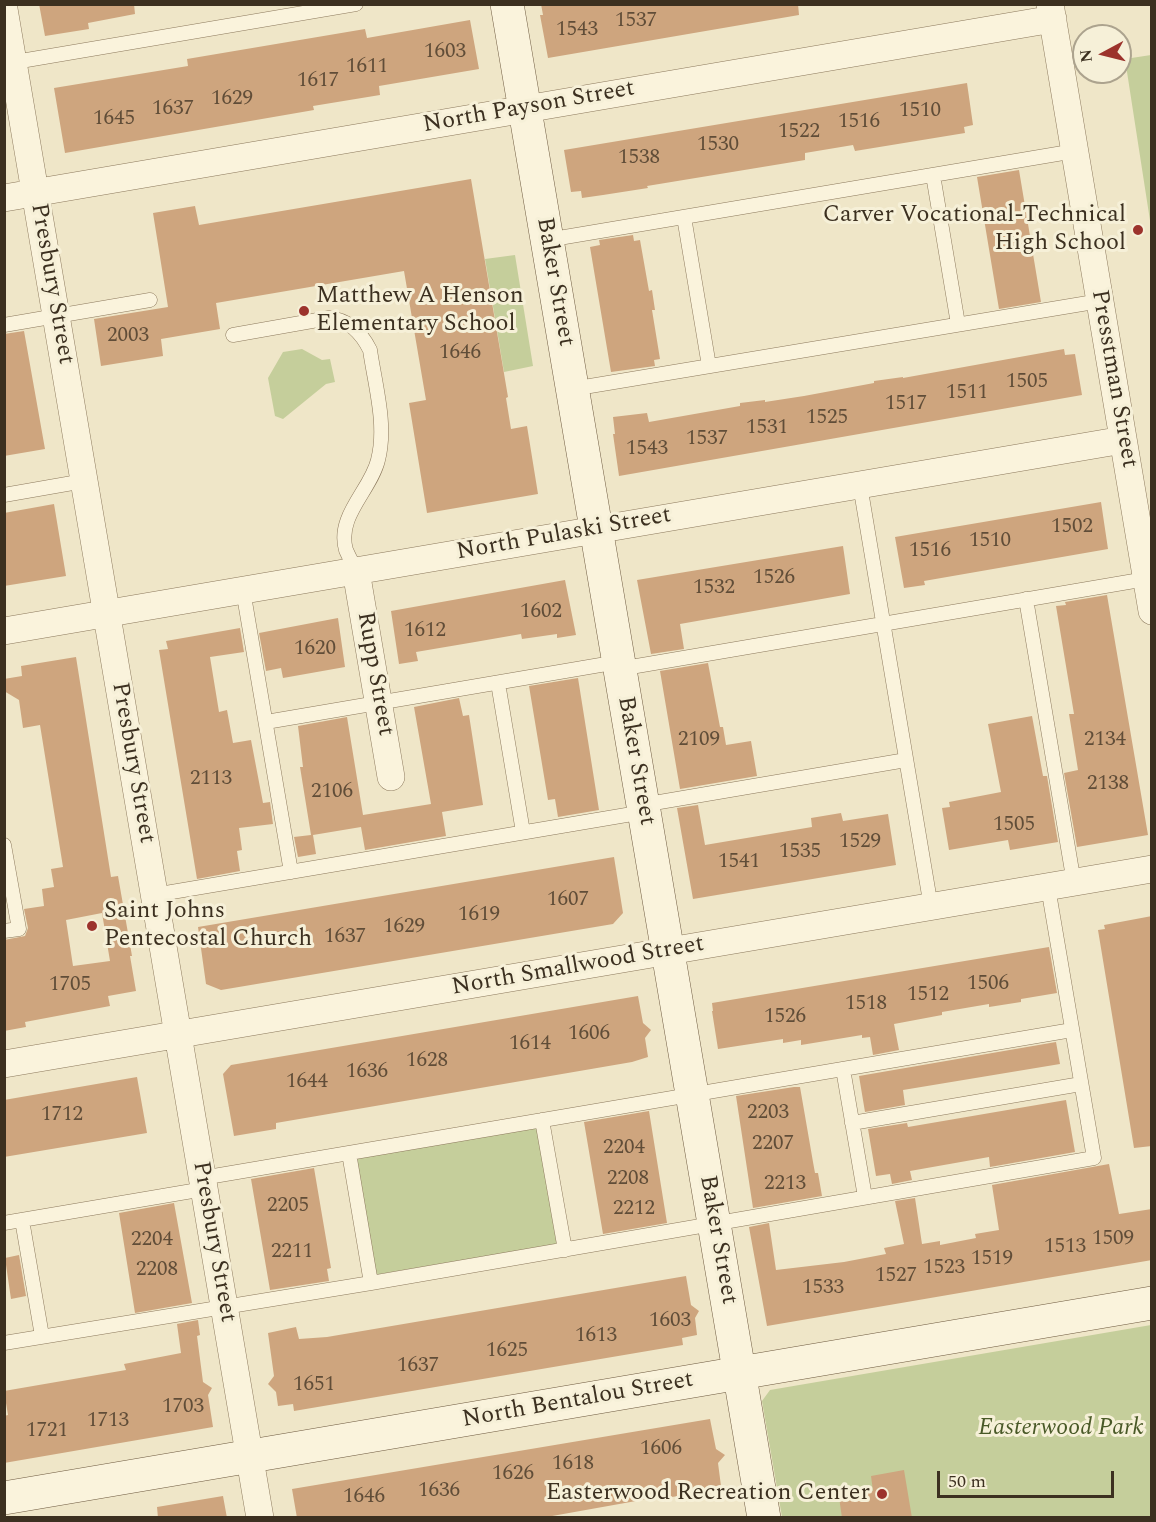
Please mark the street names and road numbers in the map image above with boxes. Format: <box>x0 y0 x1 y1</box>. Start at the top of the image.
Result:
street label: North Payson Street <box>421 75 637 141</box>
street label: Presbury Street <box>23 201 79 367</box>
street label: Baker Street <box>528 215 580 349</box>
street label: Presstman Street <box>1083 288 1143 470</box>
street label: North Pulaski Street <box>454 502 674 568</box>
street label: Rupp Street <box>349 610 399 738</box>
street label: Presbury Street <box>104 680 160 846</box>
street label: Baker Street <box>609 694 661 828</box>
street label: North Smallwood Street <box>450 931 706 1003</box>
street label: Presbury Street <box>185 1159 241 1325</box>
street label: Baker Street <box>691 1173 743 1307</box>
street label: North Bentalou Street <box>460 1366 696 1436</box>

